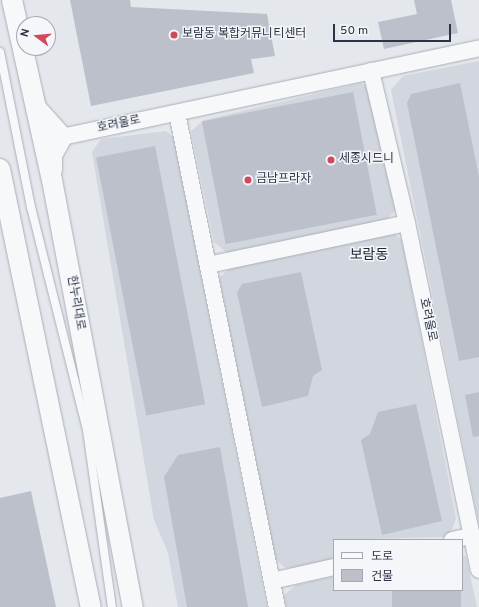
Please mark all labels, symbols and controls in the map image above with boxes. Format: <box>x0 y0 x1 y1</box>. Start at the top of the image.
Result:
north arrow <box>16 16 56 56</box>
scale bar <box>335 16 453 42</box>
text: 50 m <box>340 23 368 39</box>
text: N <box>18 27 33 39</box>
place label: 보람동 복합커뮤니티센터 <box>182 28 306 42</box>
marker: 보람동 복합커뮤니티센터 <box>169 30 179 40</box>
street label: 호려울로 <box>96 113 142 137</box>
place label: 세종시드니 <box>339 153 394 167</box>
marker: 세종시드니 <box>326 155 336 165</box>
place label: 금남프라자 <box>256 173 311 187</box>
marker: 금남프라자 <box>243 175 253 185</box>
district label: 보람동 <box>350 248 388 264</box>
street label: 한누리대로 <box>63 275 87 331</box>
street label: 호려울로 <box>415 297 439 343</box>
legend <box>333 539 463 591</box>
text: 도로 <box>371 549 393 565</box>
text: 건물 <box>371 569 393 585</box>

